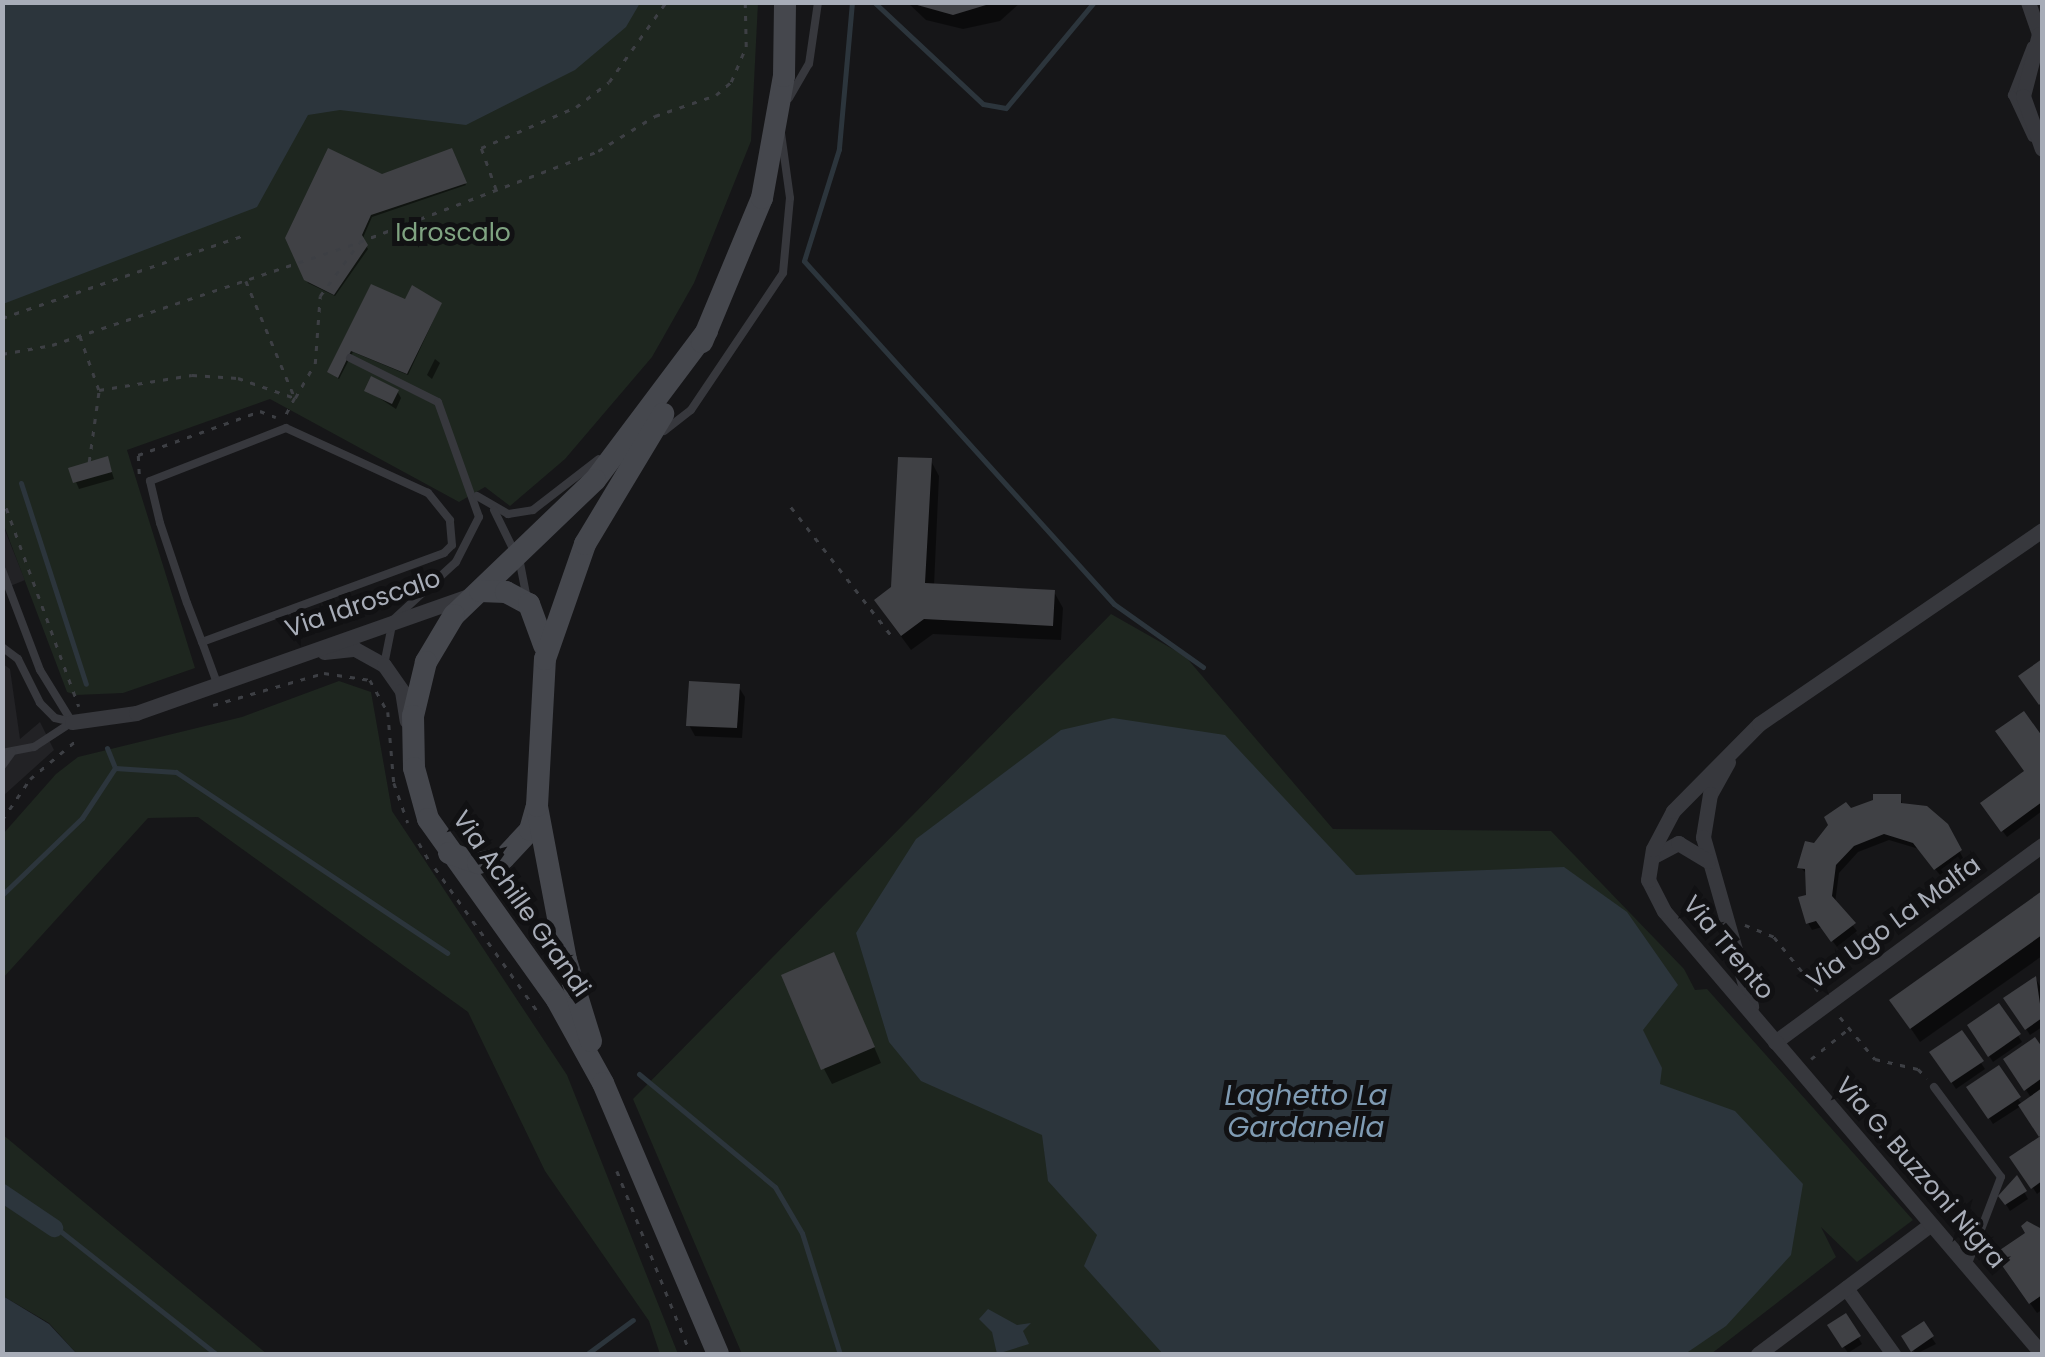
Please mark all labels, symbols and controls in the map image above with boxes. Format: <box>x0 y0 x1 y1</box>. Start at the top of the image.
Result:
park label: Idroscalo <box>395 218 511 248</box>
street label: Via Idroscalo <box>281 563 445 645</box>
street label: Via Achille Grandi <box>446 805 596 1003</box>
street label: Via Ugo La Malfa <box>1801 850 1987 996</box>
street label: Via Trento <box>1676 890 1780 1006</box>
street label: Via G. Buzzoni Nigra <box>1829 1071 2011 1275</box>
water label: Laghetto La Gardanella <box>1225 1079 1387 1145</box>

